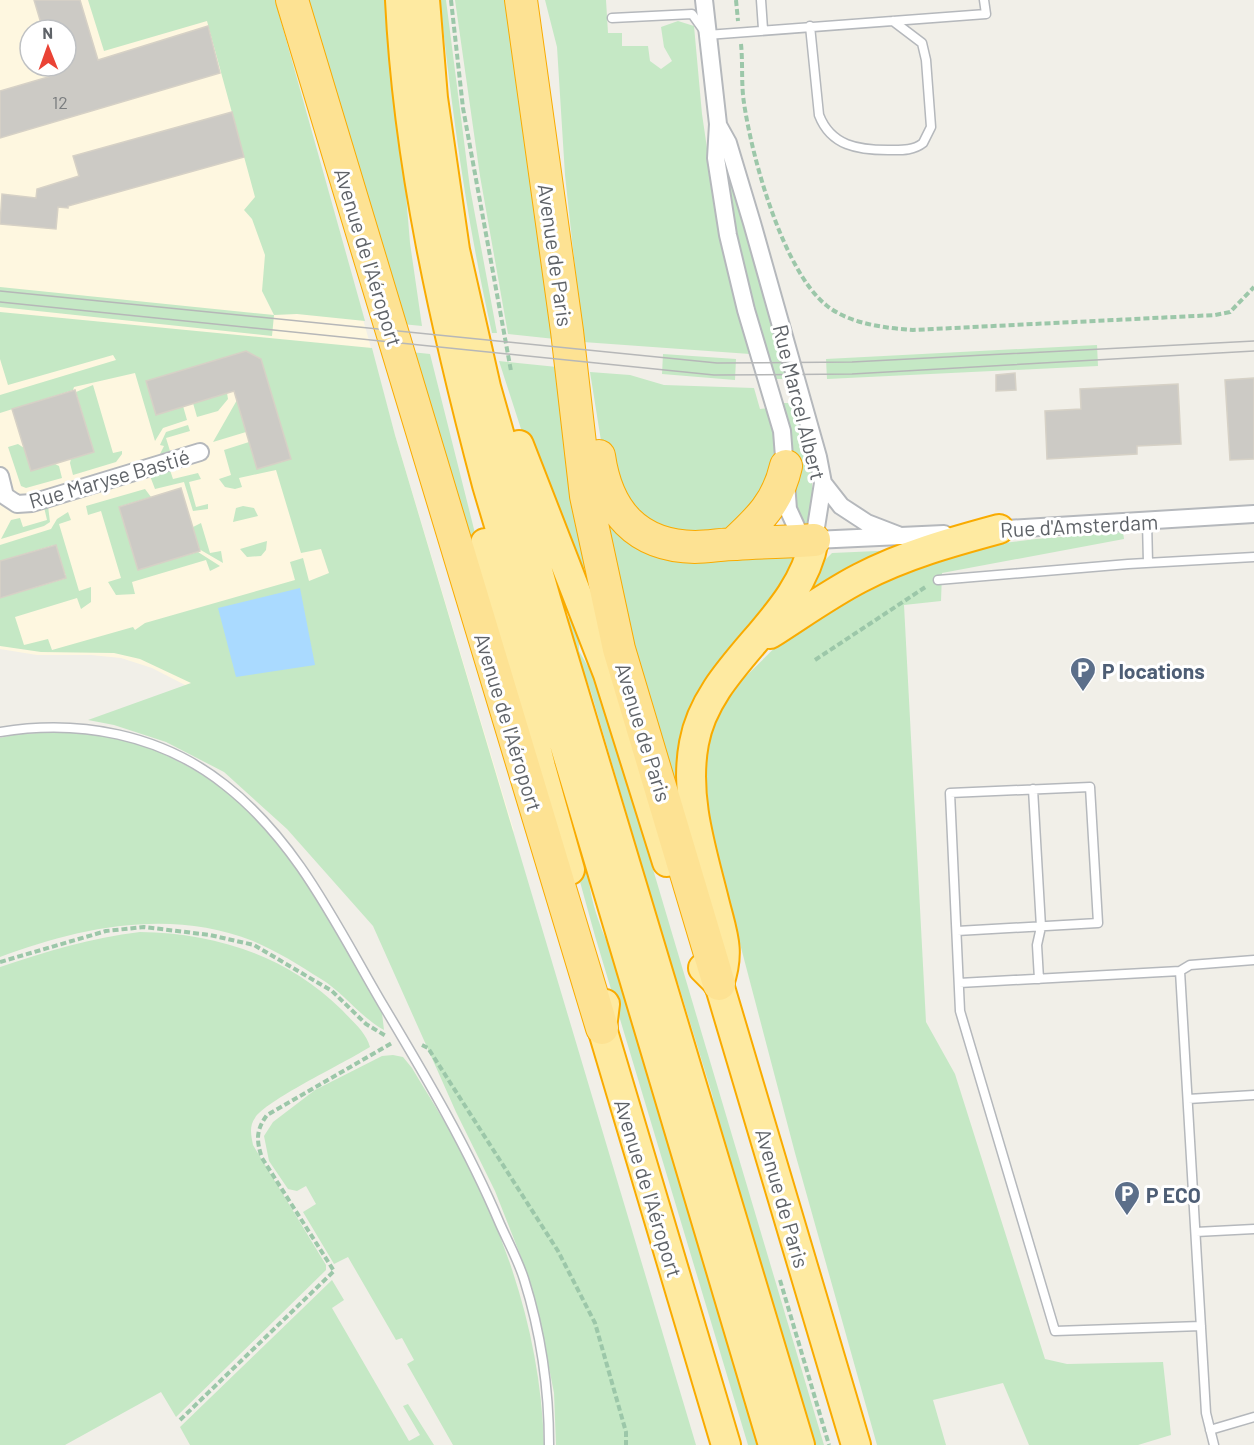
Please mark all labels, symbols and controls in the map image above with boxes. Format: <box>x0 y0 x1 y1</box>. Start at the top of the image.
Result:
north arrow <box>18 18 78 78</box>
text: N <box>42 23 53 42</box>
house number: 12 <box>52 91 68 113</box>
street label: Avenue de l'Aéroport <box>330 165 408 349</box>
street label: Avenue de Paris <box>534 182 578 328</box>
street label: Rue Marcel Albert <box>769 322 831 482</box>
street label: Rue Maryse Bastié <box>26 443 192 513</box>
street label: Rue d'Amsterdam <box>999 508 1159 542</box>
street label: Avenue de l'Aéroport <box>470 630 548 814</box>
parking icon: P locations <box>1068 655 1098 693</box>
place label: P locations <box>1102 658 1205 683</box>
street label: Avenue de Paris <box>611 659 677 805</box>
street label: Avenue de l'Aéroport <box>610 1096 688 1280</box>
street label: Avenue de Paris <box>751 1125 815 1271</box>
parking icon: P ECO <box>1112 1179 1142 1217</box>
place label: P ECO <box>1146 1182 1201 1207</box>

